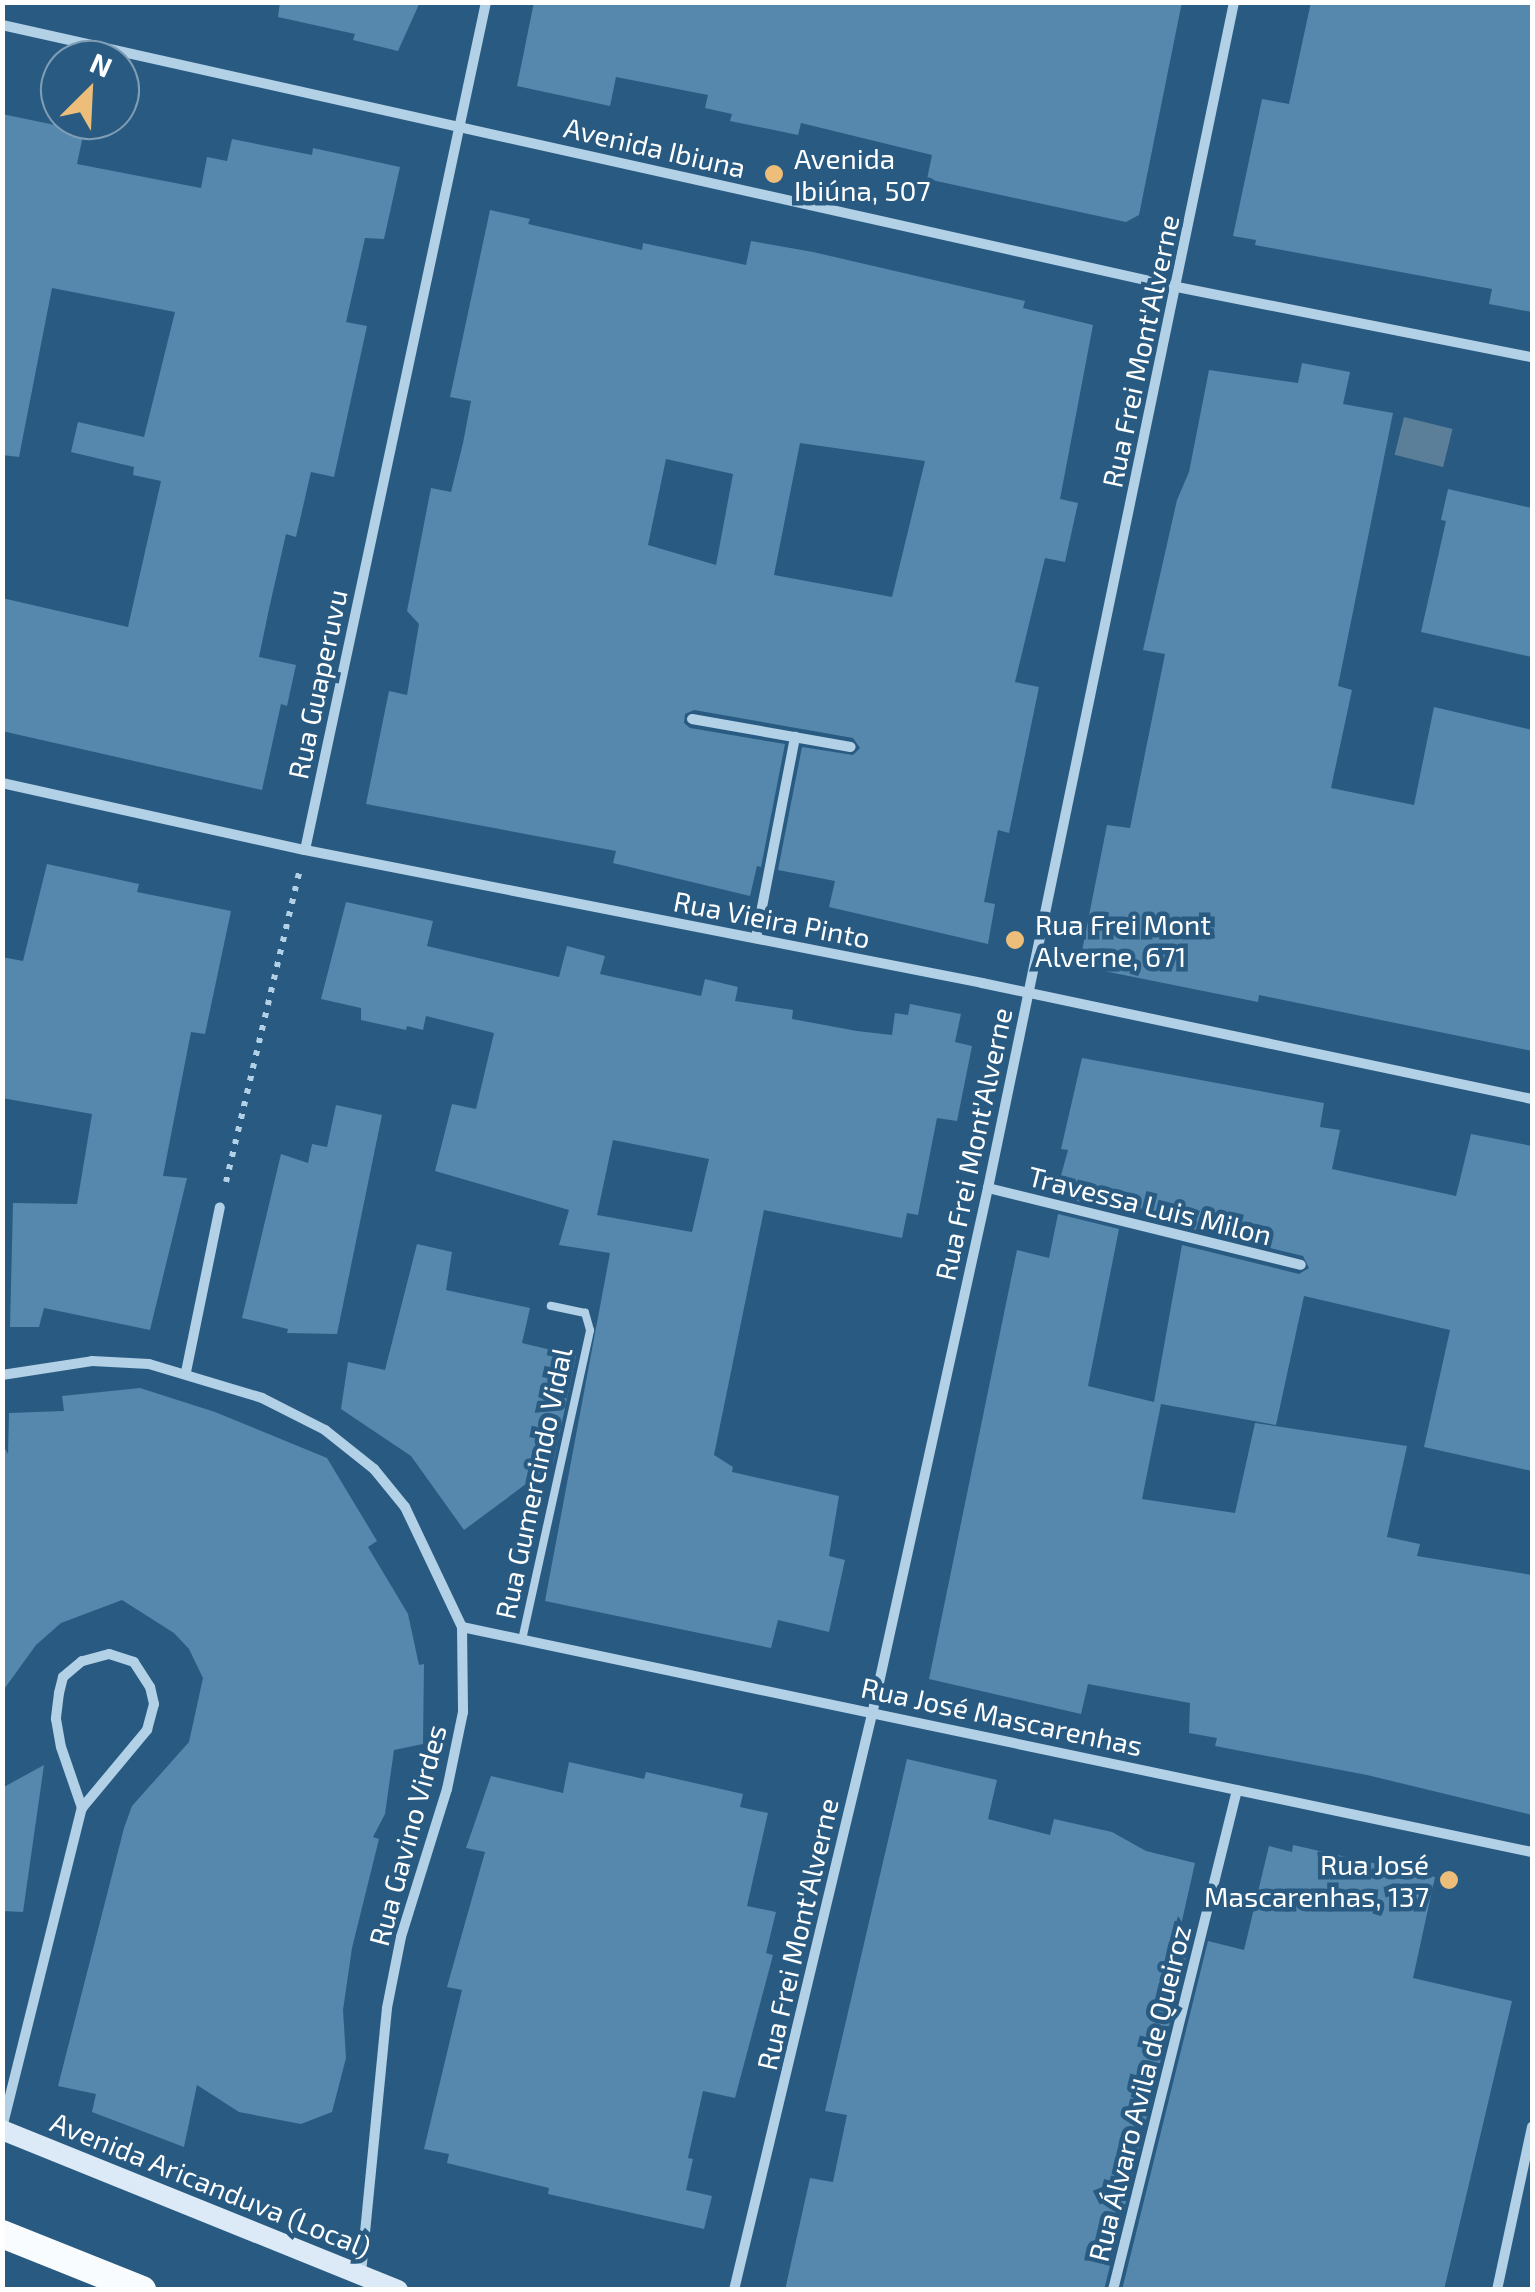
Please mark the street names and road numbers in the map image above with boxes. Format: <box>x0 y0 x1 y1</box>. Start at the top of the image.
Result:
street label: Avenida Ibiuna <box>561 110 749 184</box>
street label: Rua Frei Mont'Alverne <box>1095 211 1185 491</box>
street label: Rua Guaperuvu <box>280 586 354 782</box>
street label: Rua Vieira Pinto <box>671 883 873 955</box>
street label: Rua Frei Mont'Alverne <box>928 1004 1018 1284</box>
street label: Travessa Luis Milon <box>1025 1158 1275 1252</box>
street label: Rua Gumercindo Vidal <box>488 1344 578 1622</box>
street label: Rua José Mascarenhas <box>858 1670 1146 1762</box>
street label: Rua Gavino Virdes <box>361 1720 453 1950</box>
street label: Rua Frei Mont'Alverne <box>749 1795 845 2073</box>
street label: Rua Álvaro Avila de Queiroz <box>1081 1921 1197 2265</box>
street label: Avenida Aricanduva (Local) <box>46 2104 376 2264</box>

